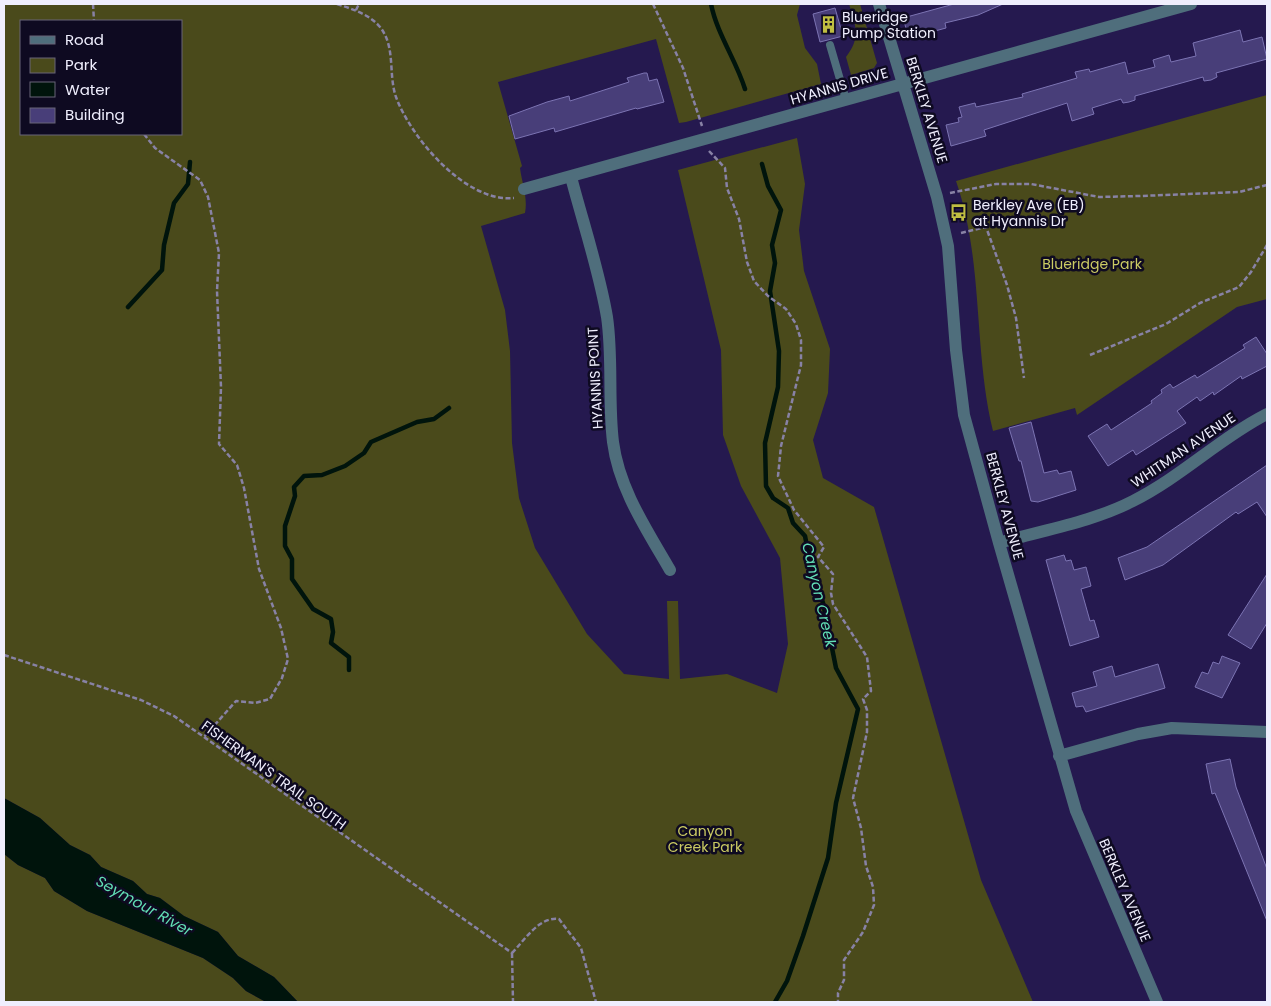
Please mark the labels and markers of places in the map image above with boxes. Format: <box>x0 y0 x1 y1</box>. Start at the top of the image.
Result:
place label: Blueridge Pump Station <box>842 7 936 43</box>
building icon: Blueridge Pump Station <box>818 15 838 35</box>
place label: Berkley Ave (EB) at Hyannis Dr <box>973 195 1085 231</box>
bus stop icon: Berkley Ave (EB) at Hyannis Dr <box>949 203 969 223</box>

